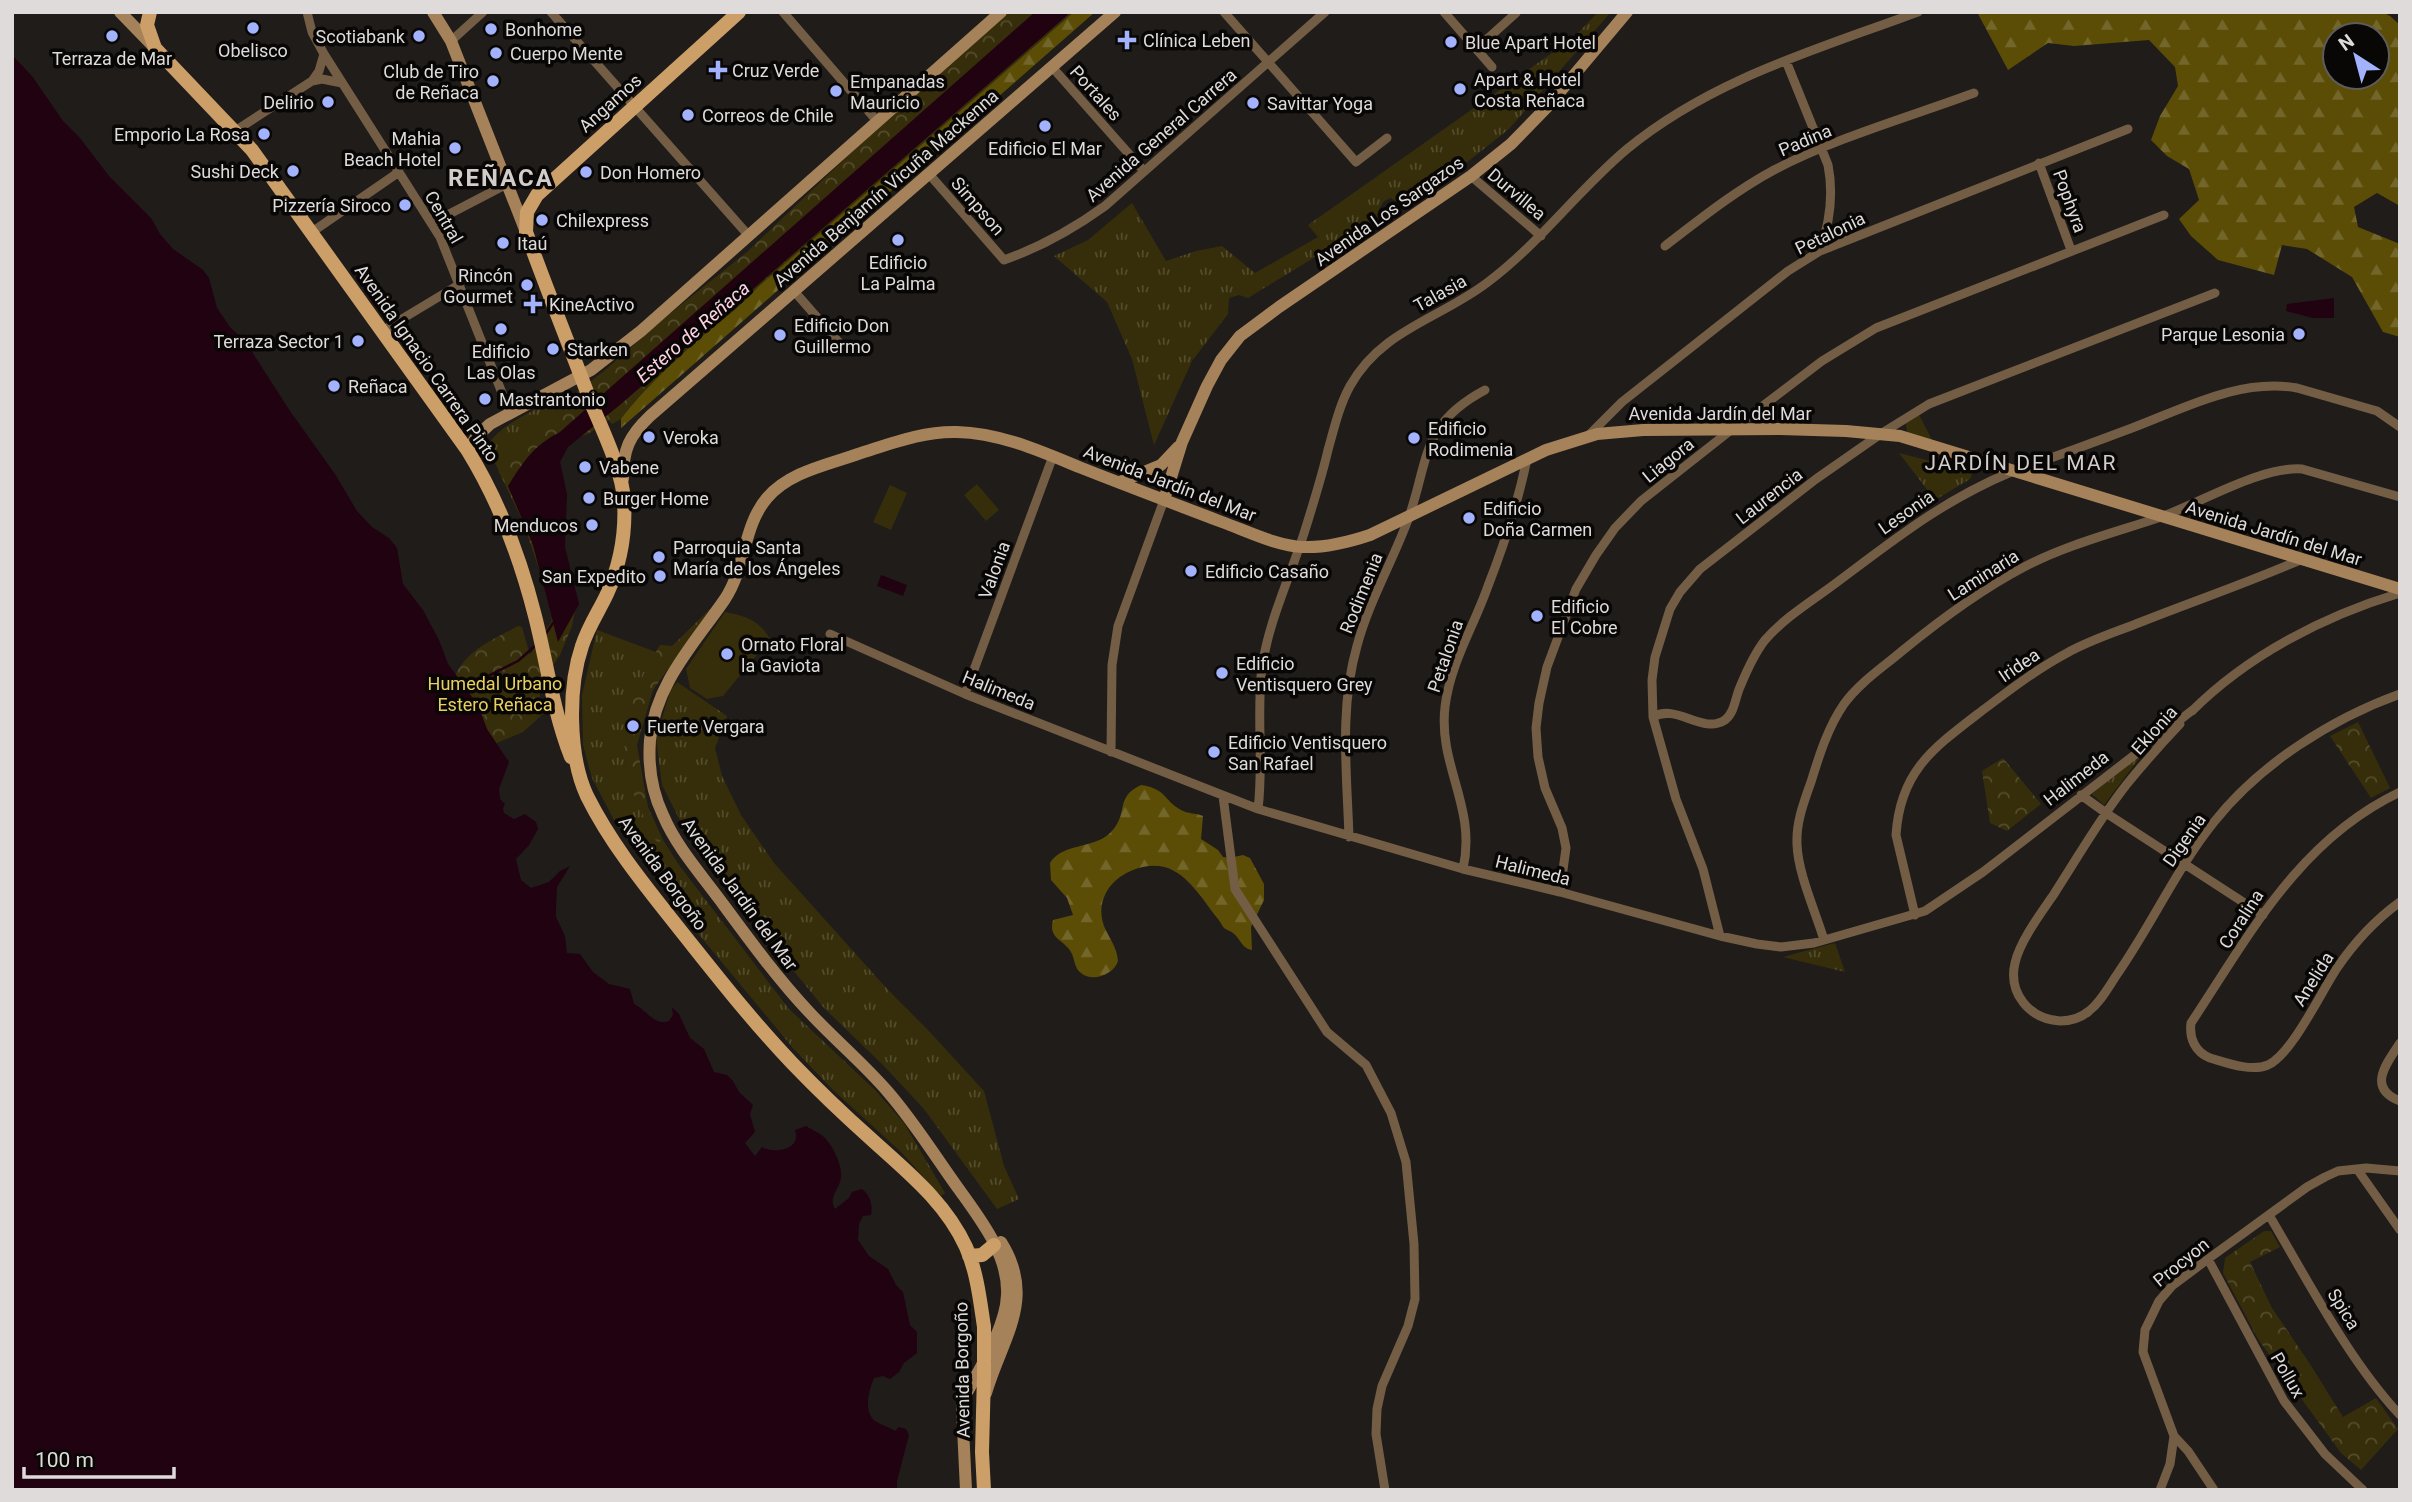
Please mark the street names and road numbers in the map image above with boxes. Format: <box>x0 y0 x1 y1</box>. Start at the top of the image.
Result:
street label: Portales <box>1066 61 1126 125</box>
street label: Avenida General Carrera <box>1081 64 1241 206</box>
street label: Angamos <box>574 69 646 137</box>
street label: Avenida Benjamín Vicuña Mackenna <box>770 85 1002 291</box>
street label: Padina <box>1775 120 1835 160</box>
street label: Avenida Los Sargazos <box>1311 152 1467 270</box>
street label: Durvillea <box>1484 164 1550 224</box>
street label: Pophyra <box>2049 167 2091 235</box>
street label: Simpson <box>947 173 1009 239</box>
street label: Central <box>421 187 467 247</box>
street label: Petalonia <box>1792 207 1868 259</box>
street label: Avenida Ignacio Carrera Pinto <box>351 260 503 466</box>
street label: Talasia <box>1410 270 1470 316</box>
street label: Avenida Jardín del Mar <box>1629 403 1812 424</box>
street label: Liagora <box>1638 433 1698 487</box>
street label: Avenida Jardín del Mar <box>1081 440 1259 526</box>
street label: Laurencia <box>1732 464 1806 528</box>
street label: Lesonia <box>1874 485 1938 539</box>
street label: Avenida Jardín del Mar <box>2183 496 2365 570</box>
street label: Valonia <box>974 538 1014 602</box>
street label: Laminaria <box>1944 545 2022 605</box>
street label: Rodimenia <box>1335 550 1387 636</box>
street label: Petalonia <box>1423 617 1467 695</box>
street label: Iridea <box>1995 644 2043 686</box>
street label: Halimeda <box>960 666 1038 714</box>
street label: Eklonia <box>2127 701 2181 759</box>
street label: Halimeda <box>2039 746 2113 810</box>
street label: Digenia <box>2158 809 2210 871</box>
street label: Avenida Borgoño <box>614 812 712 934</box>
street label: Avenida Jardín del Mar <box>678 814 802 974</box>
street label: Halimeda <box>1493 851 1573 889</box>
street label: Coralina <box>2214 886 2268 952</box>
street label: Anelida <box>2288 948 2338 1010</box>
street label: Procyon <box>2149 1233 2213 1291</box>
street label: Spica <box>2323 1285 2365 1333</box>
street label: Avenida Borgoño <box>950 1302 974 1438</box>
street label: Pollux <box>2267 1348 2309 1402</box>

